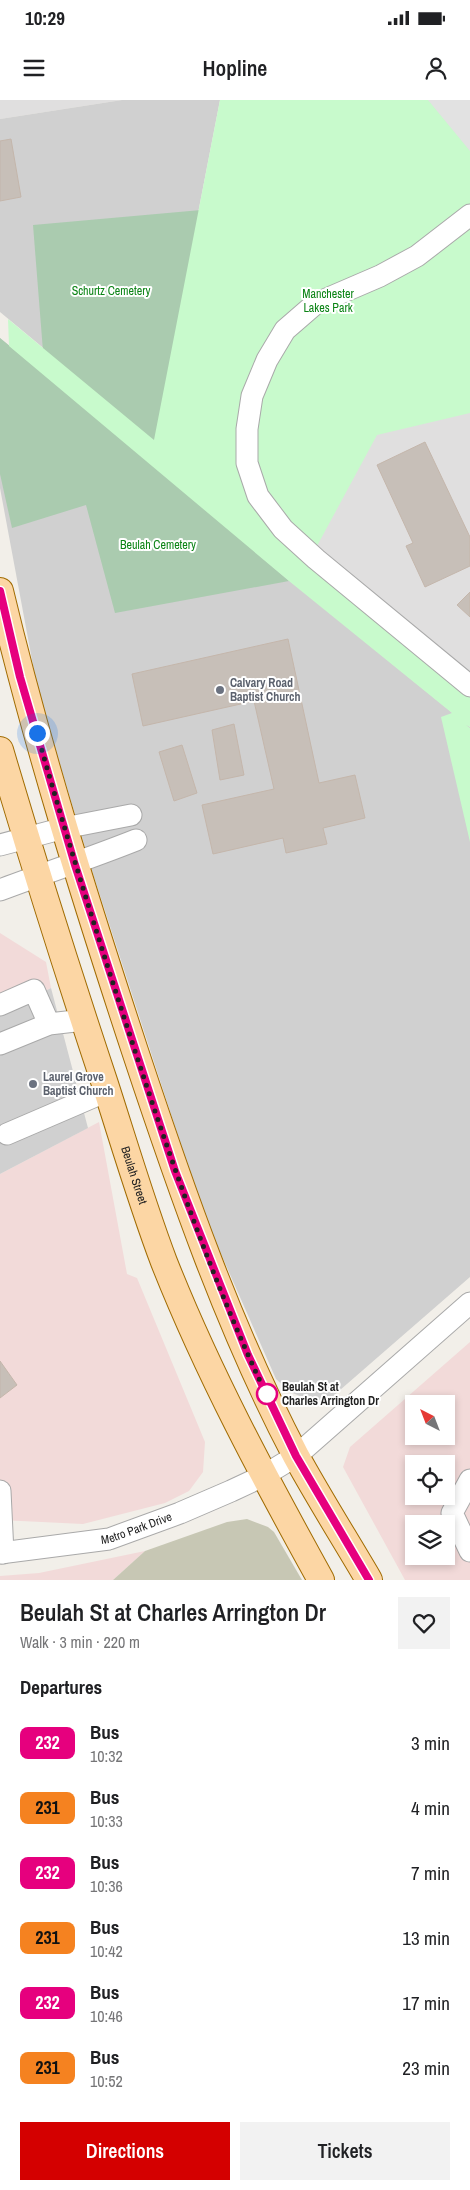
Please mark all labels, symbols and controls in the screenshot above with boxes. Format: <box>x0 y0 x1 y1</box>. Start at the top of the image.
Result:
text: 10:29 <box>25 5 65 31</box>
text: Hopline <box>203 53 267 83</box>
icon: menu <box>20 54 48 82</box>
icon: person <box>422 54 450 82</box>
park label: Schurtz Cemetery <box>72 283 150 299</box>
park label: Manchester Lakes Park <box>302 286 354 316</box>
park label: Beulah Cemetery <box>120 537 196 553</box>
place label: Calvary Road Baptist Church <box>230 675 301 705</box>
marker: Calvary Road Baptist Church <box>214 684 226 696</box>
your location <box>25 721 50 746</box>
place label: Laurel Grove Baptist Church <box>43 1069 114 1099</box>
marker: Laurel Grove Baptist Church <box>27 1078 39 1090</box>
street label: Beulah Street <box>117 1144 151 1207</box>
place label: Beulah St at Charles Arrington Dr <box>282 1379 379 1409</box>
marker: Beulah St at Charles Arrington Dr <box>256 1383 278 1405</box>
north arrow <box>405 1395 455 1445</box>
map controls <box>405 1395 455 1565</box>
button: locate <box>405 1455 455 1505</box>
street label: Metro Park Drive <box>100 1509 174 1548</box>
button: layers <box>405 1515 455 1565</box>
text: Beulah St at Charles Arrington Dr <box>20 1596 326 1628</box>
button: heart <box>398 1597 450 1649</box>
text: Walk · 3 min · 220 m <box>20 1631 140 1653</box>
text: Departures <box>20 1674 102 1700</box>
text: Bus <box>90 1719 119 1745</box>
text: 232 <box>35 1730 60 1755</box>
text: 3 min <box>411 1730 450 1756</box>
text: 10:32 <box>90 1745 123 1767</box>
text: Bus <box>90 1784 119 1810</box>
text: 231 <box>35 1795 60 1820</box>
text: 4 min <box>411 1795 450 1821</box>
text: 10:33 <box>90 1810 123 1832</box>
text: Bus <box>90 1849 119 1875</box>
text: 232 <box>35 1860 60 1885</box>
text: 7 min <box>411 1860 450 1886</box>
text: 10:36 <box>90 1875 123 1897</box>
text: Bus <box>90 1914 119 1940</box>
text: 231 <box>35 1925 60 1950</box>
text: 13 min <box>402 1925 450 1951</box>
text: 10:42 <box>90 1940 123 1962</box>
text: Bus <box>90 1979 119 2005</box>
text: 232 <box>35 1990 60 2015</box>
text: 17 min <box>402 1990 450 2016</box>
text: 10:46 <box>90 2005 123 2027</box>
text: Bus <box>90 2044 119 2070</box>
text: 231 <box>35 2055 60 2080</box>
text: 23 min <box>402 2055 450 2081</box>
text: 10:52 <box>90 2070 123 2092</box>
button: Directions <box>20 2122 230 2180</box>
button: Tickets <box>240 2122 450 2180</box>

